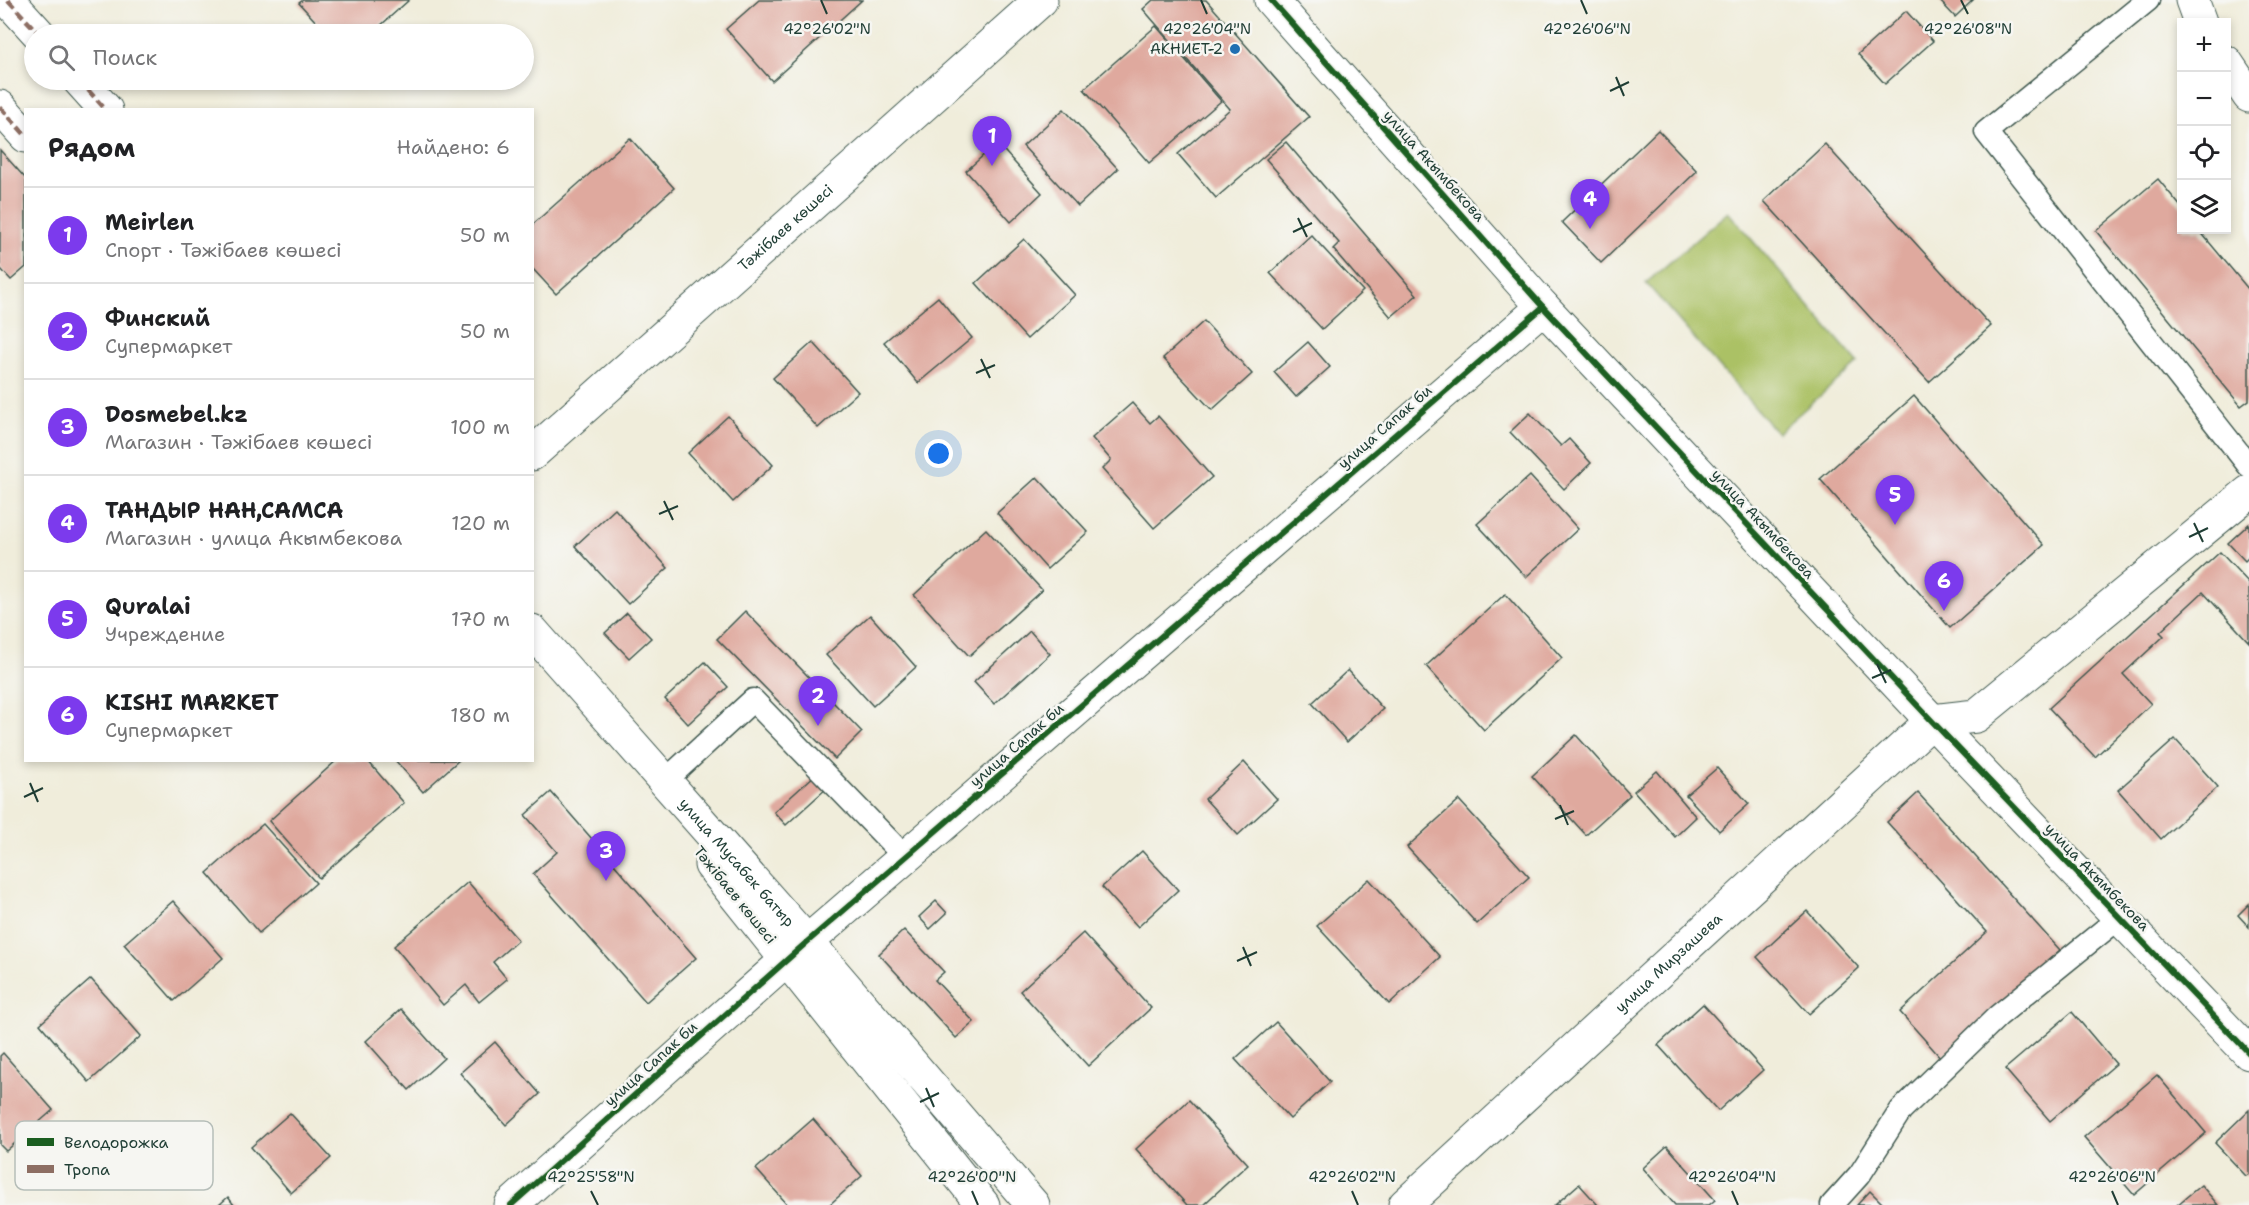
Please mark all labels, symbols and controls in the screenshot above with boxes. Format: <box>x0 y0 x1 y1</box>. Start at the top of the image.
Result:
map controls <box>2177 18 2231 234</box>
button: + <box>2177 18 2231 72</box>
text: 42°26'02"N <box>783 19 871 39</box>
text: 42°26'04"N <box>1163 19 1251 39</box>
text: 42°26'06"N <box>1543 19 1631 39</box>
text: 42°26'08"N <box>1924 19 2012 39</box>
search box <box>24 24 534 90</box>
place label: АКНИЕТ-2 <box>1150 39 1223 59</box>
icon: search <box>45 41 78 74</box>
marker: АКНИЕТ-2 <box>1228 42 1242 56</box>
text: Поиск <box>93 43 157 72</box>
button: − <box>2177 72 2231 126</box>
street label: улица Акымбекова <box>1379 106 1490 226</box>
pin: 1 <box>972 116 1012 166</box>
button: locate <box>2177 126 2231 180</box>
text: Рядом <box>48 130 135 165</box>
text: Найдено: 6 <box>397 134 510 160</box>
street label: Тәжібаев көшесі <box>734 180 838 275</box>
pin: 4 <box>1570 180 1610 229</box>
button: layers <box>2177 180 2231 234</box>
text: Meirlen <box>105 208 194 237</box>
text: 1 <box>63 222 72 248</box>
text: 50 m <box>460 222 510 248</box>
text: Спорт · Тәжібаев көшесі <box>105 237 342 263</box>
text: Финский <box>105 304 210 333</box>
text: 2 <box>61 318 75 344</box>
text: 50 m <box>460 318 510 344</box>
text: Супермаркет <box>105 333 232 359</box>
street label: улица Сапак би <box>1334 380 1436 473</box>
text: Dosmebel.kz <box>105 400 248 429</box>
text: 3 <box>61 414 75 440</box>
text: 100 m <box>450 414 510 440</box>
text: Магазин · Тәжібаев көшесі <box>105 429 372 455</box>
your location <box>924 439 953 468</box>
street label: улица Акымбекова <box>1707 465 1820 584</box>
pin: 5 <box>1876 476 1914 525</box>
text: ТАНДЫР НАН,САМСА <box>105 496 343 525</box>
text: 4 <box>61 510 75 536</box>
text: 120 m <box>451 510 510 536</box>
text: Магазин · улица Акымбекова <box>105 525 402 551</box>
pin: 6 <box>1924 562 1964 611</box>
text: Quralai <box>105 592 191 621</box>
text: 5 <box>61 606 74 632</box>
text: 170 m <box>451 606 510 632</box>
text: Учреждение <box>105 621 225 647</box>
pin: 2 <box>798 676 838 726</box>
text: KISHI MARKET <box>105 688 279 717</box>
street label: улица Сапак би <box>966 698 1068 791</box>
text: 6 <box>61 702 75 728</box>
text: 180 m <box>450 702 510 728</box>
text: Супермаркет <box>105 717 232 743</box>
street label: улица Мусабек батыр <box>674 794 799 931</box>
street label: улица Акымбекова <box>2040 819 2154 936</box>
pin: 3 <box>586 832 626 881</box>
street label: Тәжібаев көшесі <box>689 842 781 948</box>
street label: улица Мирзашева <box>1611 908 1727 1017</box>
street label: улица Сапак би <box>600 1017 702 1111</box>
legend <box>15 1121 213 1190</box>
text: Велодорожка <box>64 1132 169 1153</box>
text: Тропа <box>64 1159 110 1180</box>
text: 42°25'58"N <box>547 1167 635 1187</box>
text: 42°26'00"N <box>928 1167 1016 1187</box>
text: 42°26'02"N <box>1308 1167 1396 1187</box>
text: 42°26'04"N <box>1688 1167 1776 1187</box>
text: 42°26'06"N <box>2068 1167 2156 1187</box>

